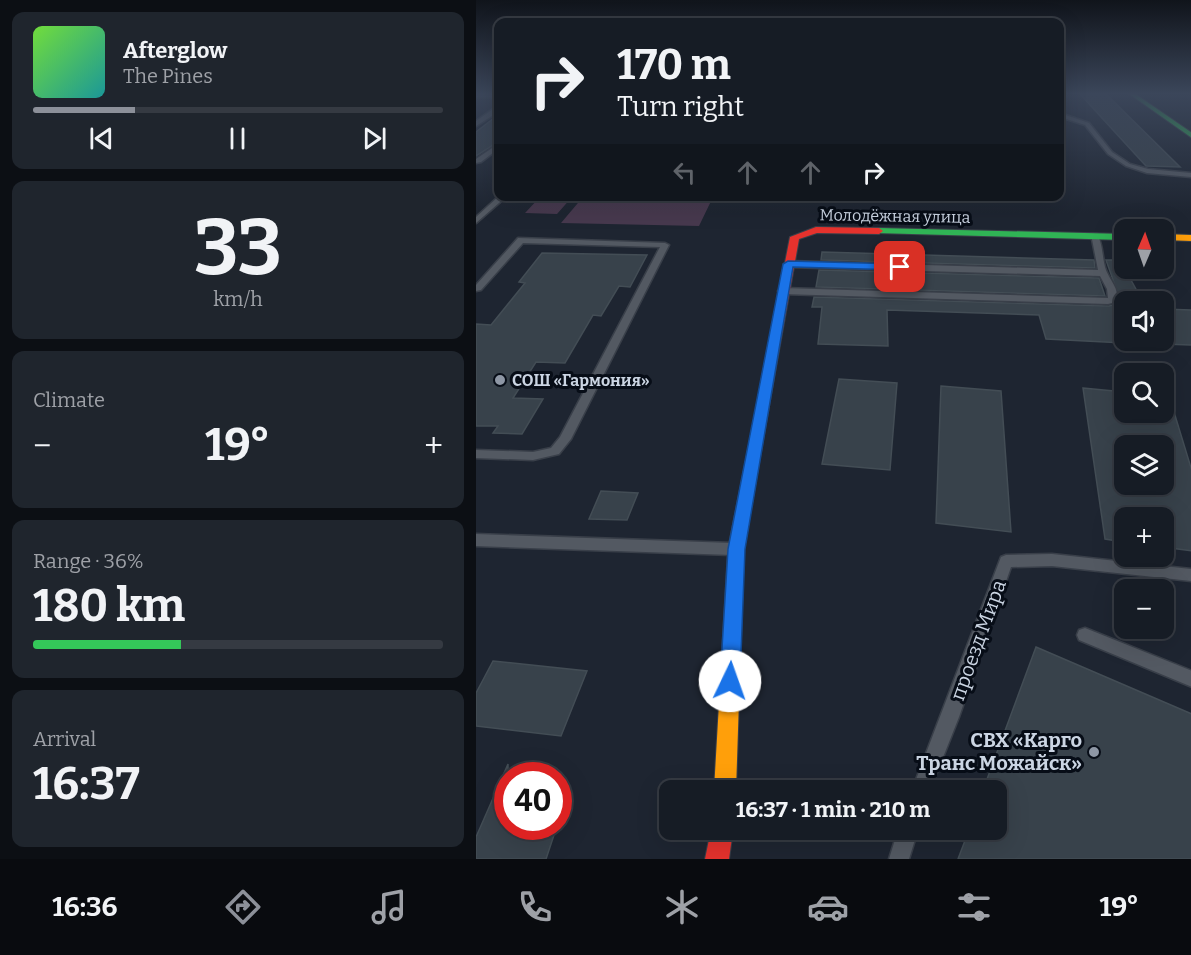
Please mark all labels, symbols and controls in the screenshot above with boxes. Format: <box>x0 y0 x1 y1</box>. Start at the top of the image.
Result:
text: Afterglow <box>123 37 227 64</box>
text: 170 m <box>617 40 731 90</box>
icon: right <box>518 42 596 120</box>
text: The Pines <box>123 64 213 88</box>
text: Turn right <box>617 91 744 123</box>
icon: previous <box>85 122 118 155</box>
icon: pause <box>221 122 254 155</box>
icon: next <box>358 122 391 155</box>
icon: left <box>668 156 701 189</box>
icon: ahead <box>731 156 764 189</box>
icon: ahead <box>794 156 827 189</box>
icon: right <box>857 156 890 189</box>
text: 33 <box>194 201 282 295</box>
street label: Молодёжная улица <box>819 205 971 227</box>
north arrow <box>1114 219 1174 279</box>
map controls <box>1114 219 1174 639</box>
pin <box>874 241 925 292</box>
icon: arrive <box>883 250 916 283</box>
text: km/h <box>213 287 263 311</box>
button: sound <box>1114 291 1174 351</box>
button: search <box>1114 363 1174 423</box>
place label: СОШ «Гармония» <box>512 371 650 390</box>
marker: СОШ «Гармония» <box>493 373 507 387</box>
text: Climate <box>33 388 105 412</box>
text: 19° <box>205 418 270 472</box>
text: − <box>33 426 51 466</box>
text: + <box>424 426 443 466</box>
button: layers <box>1114 435 1174 495</box>
button: + <box>1114 507 1174 567</box>
text: Range · 36% <box>33 549 144 573</box>
street label: проезд Мира <box>945 576 1011 704</box>
text: 180 km <box>33 579 185 633</box>
button: − <box>1114 579 1174 639</box>
position arrow <box>698 649 762 713</box>
text: Arrival <box>33 727 96 751</box>
place label: СВХ «Карго Транс Можайск» <box>916 728 1082 775</box>
marker: СВХ «Карго Транс Можайск» <box>1087 745 1101 759</box>
text: 16:37 <box>33 757 140 811</box>
speed limit sign: 40 <box>494 762 572 840</box>
text: 16:37 · 1 min · 210 m <box>736 796 930 823</box>
icon: directions <box>222 886 264 928</box>
icon: music <box>368 886 410 928</box>
icon: phone <box>514 886 556 928</box>
icon: climate <box>661 886 703 928</box>
icon: car <box>807 886 849 928</box>
icon: filters <box>953 886 995 928</box>
text: 16:36 <box>52 891 118 923</box>
text: 19° <box>1100 891 1139 923</box>

